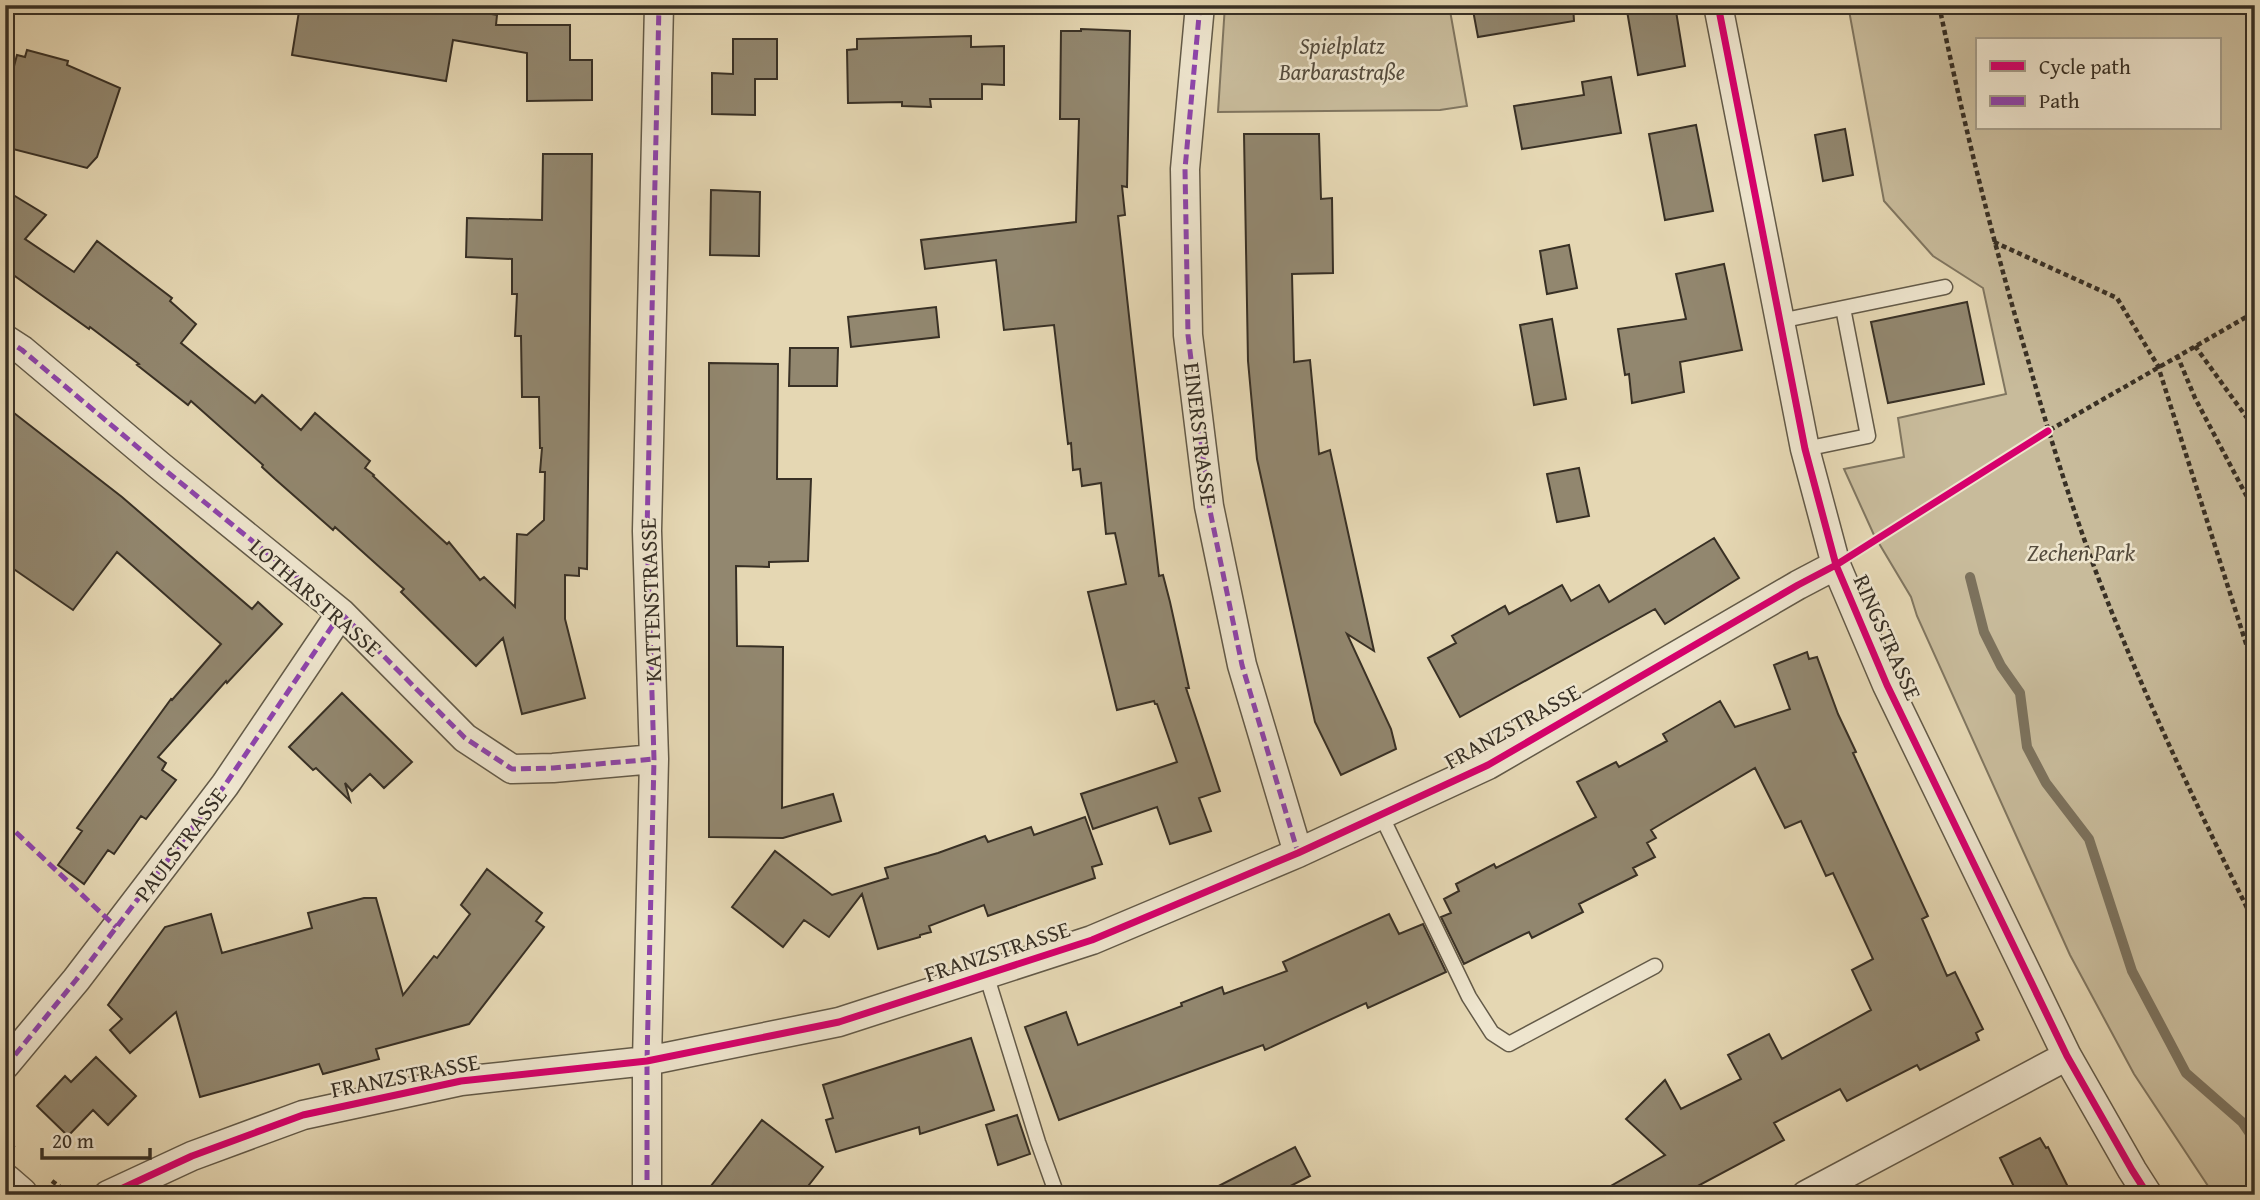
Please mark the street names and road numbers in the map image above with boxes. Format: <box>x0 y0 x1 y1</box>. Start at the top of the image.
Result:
street label: EINERSTRASSE <box>1176 361 1226 507</box>
street label: KATTENSTRASSE <box>631 517 669 683</box>
street label: LOTHARSTRASSE <box>243 530 389 664</box>
street label: RINGSTRASSE <box>1846 569 1930 705</box>
street label: FRANZSTRASSE <box>1438 675 1586 777</box>
street label: PAULSTRASSE <box>126 780 234 908</box>
street label: FRANZSTRASSE <box>920 912 1074 990</box>
street label: FRANZSTRASSE <box>328 1044 482 1106</box>

